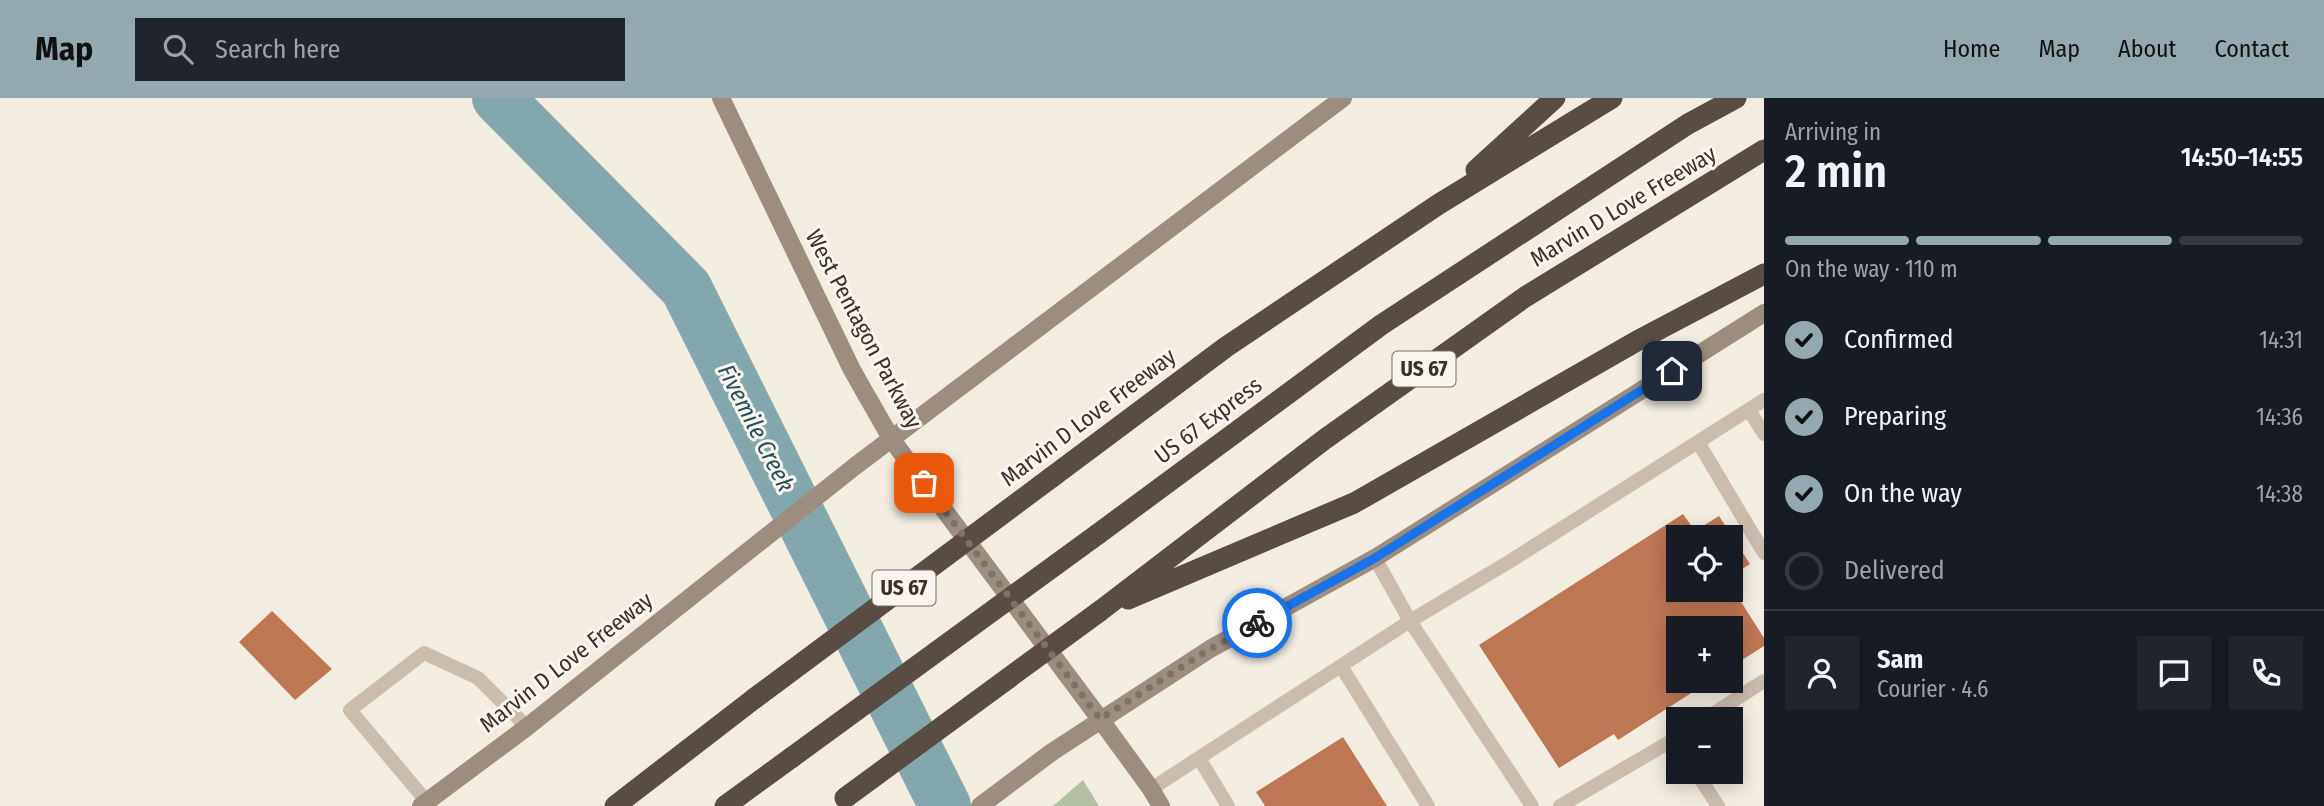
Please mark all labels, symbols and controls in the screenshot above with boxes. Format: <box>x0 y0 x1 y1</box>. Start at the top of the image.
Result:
search box <box>135 18 625 81</box>
text: Map <box>35 29 93 69</box>
icon: search <box>159 30 197 68</box>
text: Search here <box>215 34 340 65</box>
text: Home <box>1943 35 2000 63</box>
text: Map <box>2038 35 2080 63</box>
text: About <box>2118 35 2176 63</box>
text: Contact <box>2214 35 2289 63</box>
text: Arriving in <box>1785 118 1881 146</box>
street label: Marvin D Love Freeway <box>1525 139 1722 273</box>
text: 14:50–14:55 <box>2181 142 2303 173</box>
text: 2 min <box>1785 144 1887 199</box>
street label: West Pentagon Parkway <box>800 225 929 434</box>
text: On the way · 110 m <box>1785 255 1958 283</box>
icon: check <box>1785 321 1823 359</box>
text: Confirmed <box>1844 324 1954 355</box>
text: 14:31 <box>2259 326 2303 354</box>
pin <box>1642 341 1702 401</box>
street label: Marvin D Love Freeway <box>995 342 1182 492</box>
road number: US 67 <box>1392 352 1456 386</box>
icon: home <box>1653 352 1691 390</box>
water label: Fivemile Creek <box>712 360 800 496</box>
street label: US 67 Express <box>1149 370 1267 469</box>
icon: check <box>1785 398 1823 436</box>
text: Preparing <box>1844 401 1946 432</box>
text: 14:36 <box>2256 403 2303 431</box>
pin <box>894 453 954 513</box>
icon: bag <box>905 464 943 502</box>
icon: check <box>1785 475 1823 513</box>
text: On the way <box>1844 478 1962 509</box>
text: 14:38 <box>2256 480 2303 508</box>
map controls <box>1666 525 1743 784</box>
button: locate <box>1666 525 1743 602</box>
text: Delivered <box>1844 555 1945 586</box>
road number: US 67 <box>872 570 936 606</box>
street label: Marvin D Love Freeway <box>474 585 659 738</box>
courier <box>1222 588 1292 658</box>
icon: bike <box>1238 604 1276 642</box>
button: + <box>1666 616 1743 693</box>
button: person <box>1785 636 1859 710</box>
button: chat <box>2137 636 2211 710</box>
button: phone <box>2229 636 2303 710</box>
text: Sam <box>1877 644 1923 675</box>
text: Courier · 4.6 <box>1877 675 1988 703</box>
button: − <box>1666 707 1743 784</box>

